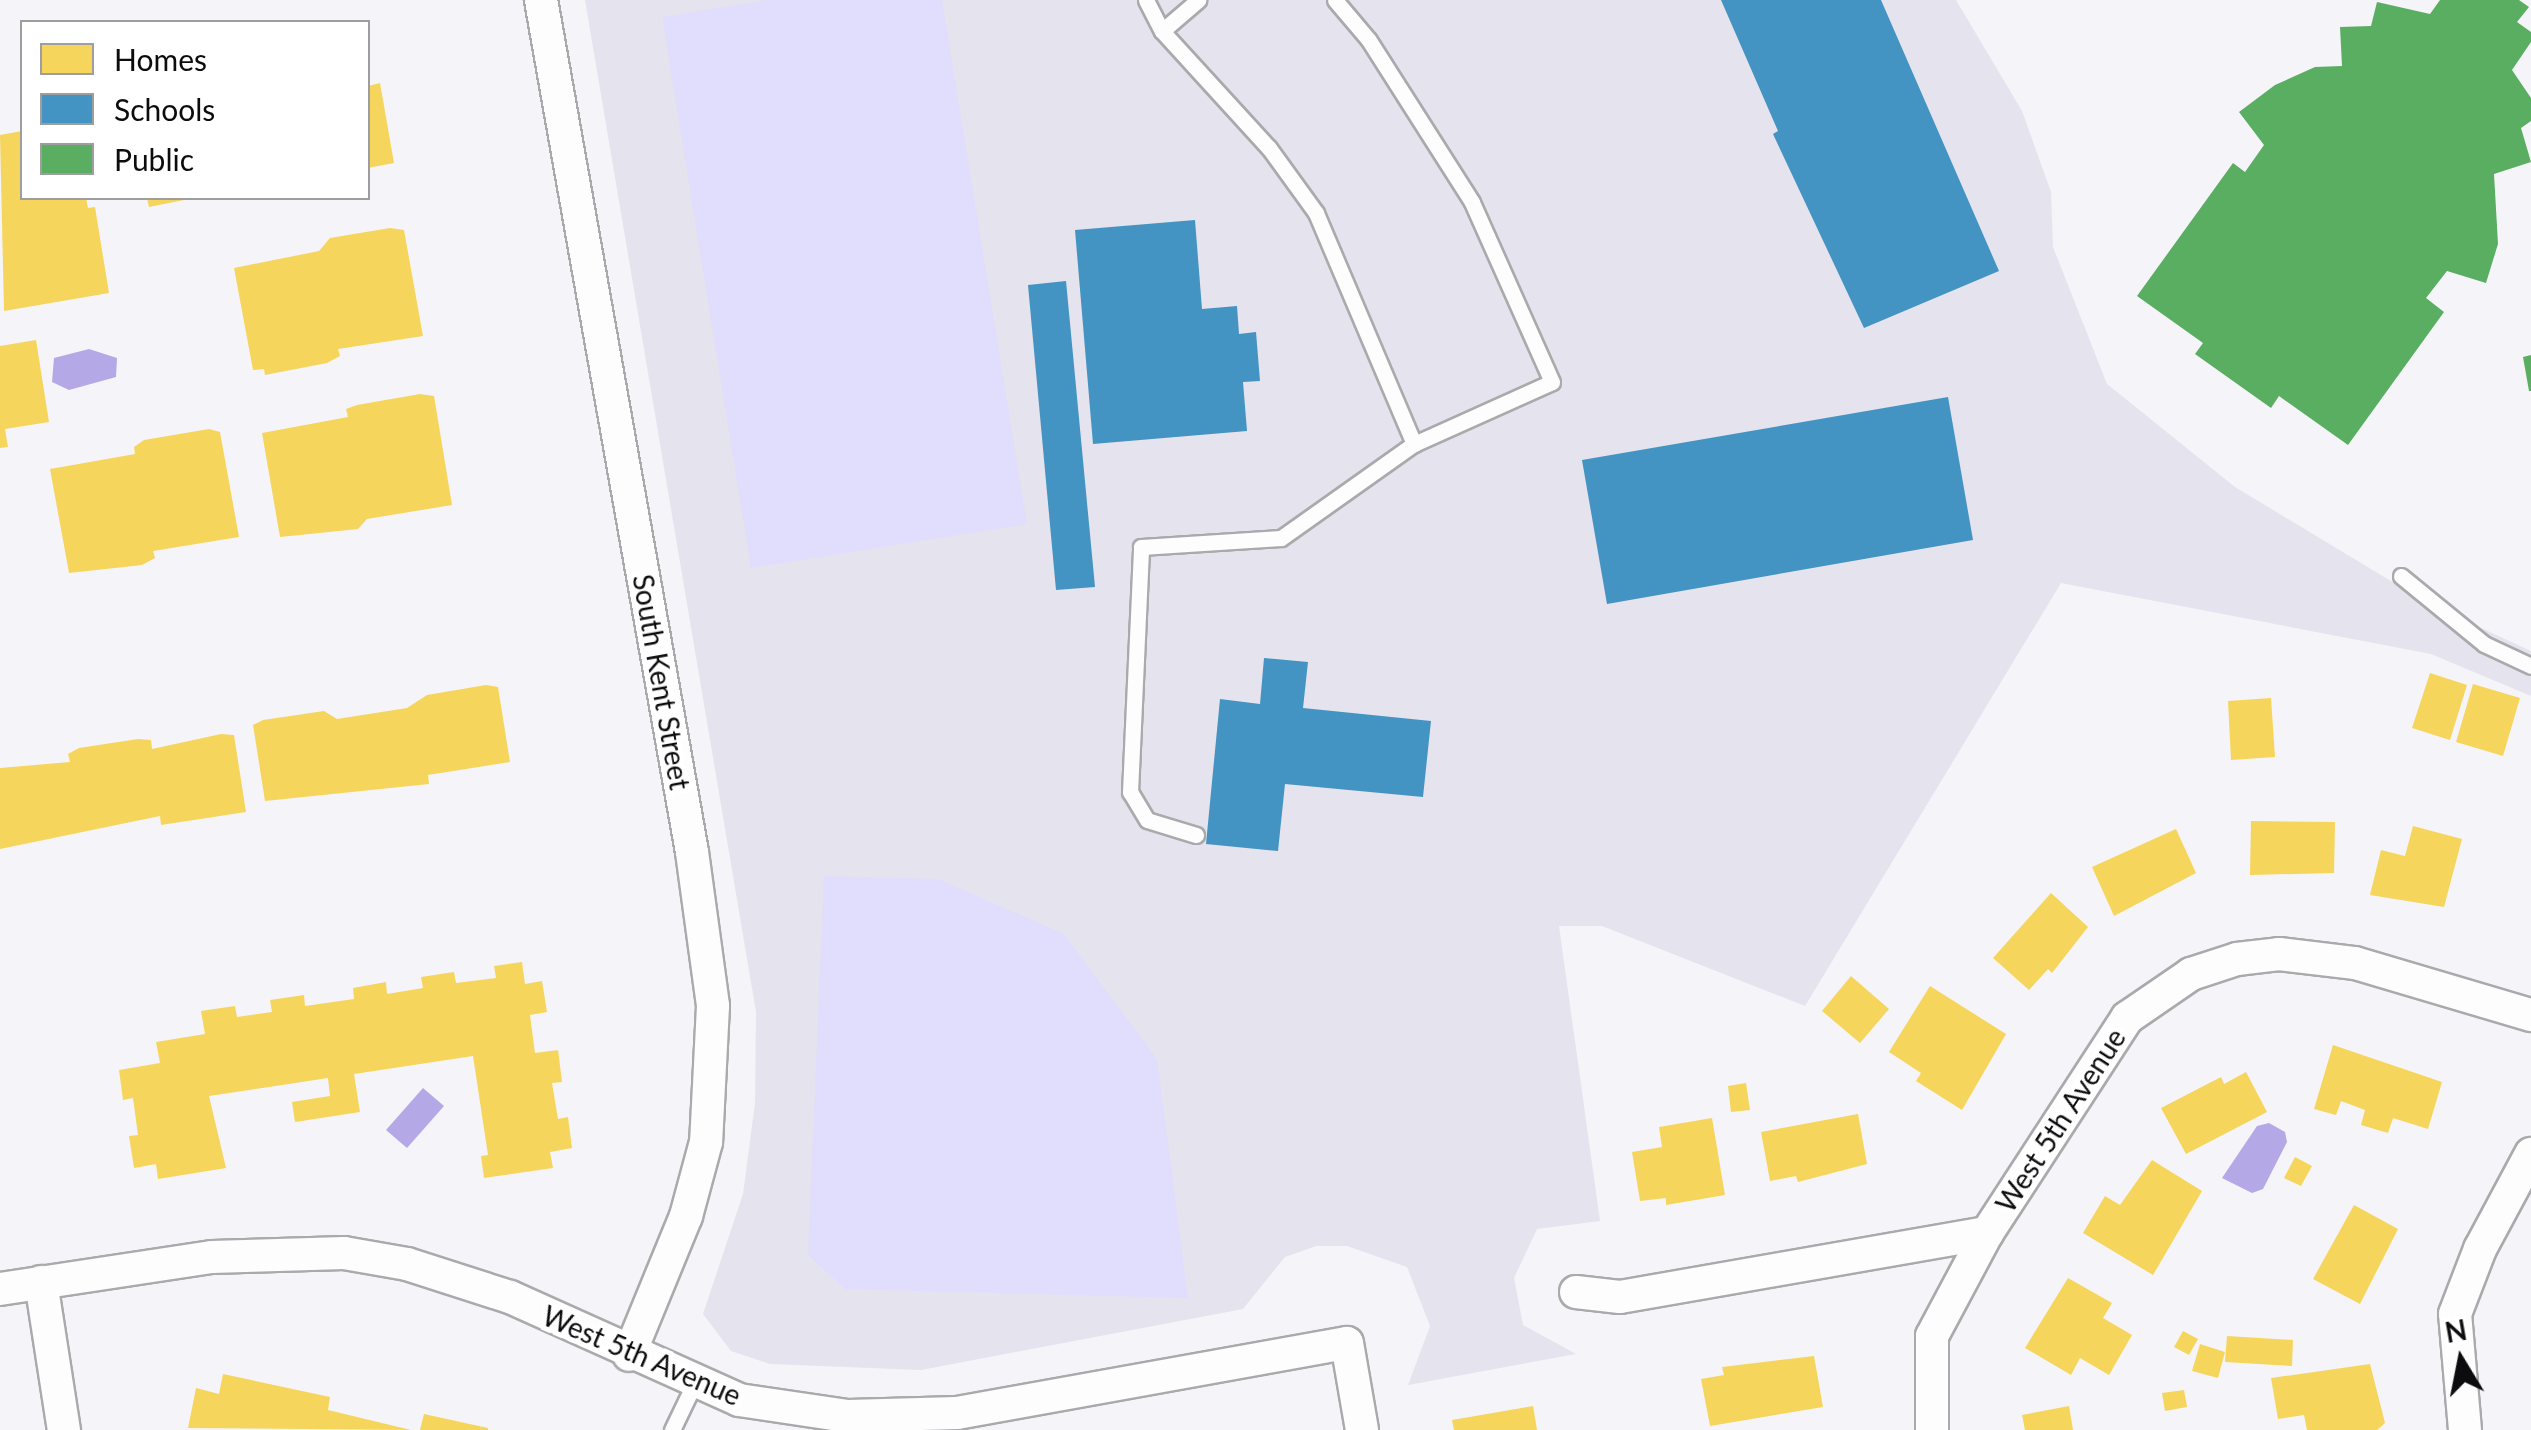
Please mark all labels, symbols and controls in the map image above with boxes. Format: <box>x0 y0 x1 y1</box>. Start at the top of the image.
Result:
legend <box>20 20 370 200</box>
text: Homes <box>114 41 207 77</box>
text: Schools <box>114 91 215 127</box>
text: Public <box>114 141 194 177</box>
street label: South Kent Street <box>627 572 697 792</box>
street label: West 5th Avenue <box>1988 1021 2132 1219</box>
street label: West 5th Avenue <box>537 1298 747 1412</box>
north arrow <box>2411 1310 2511 1410</box>
text: N <box>2442 1312 2469 1349</box>

